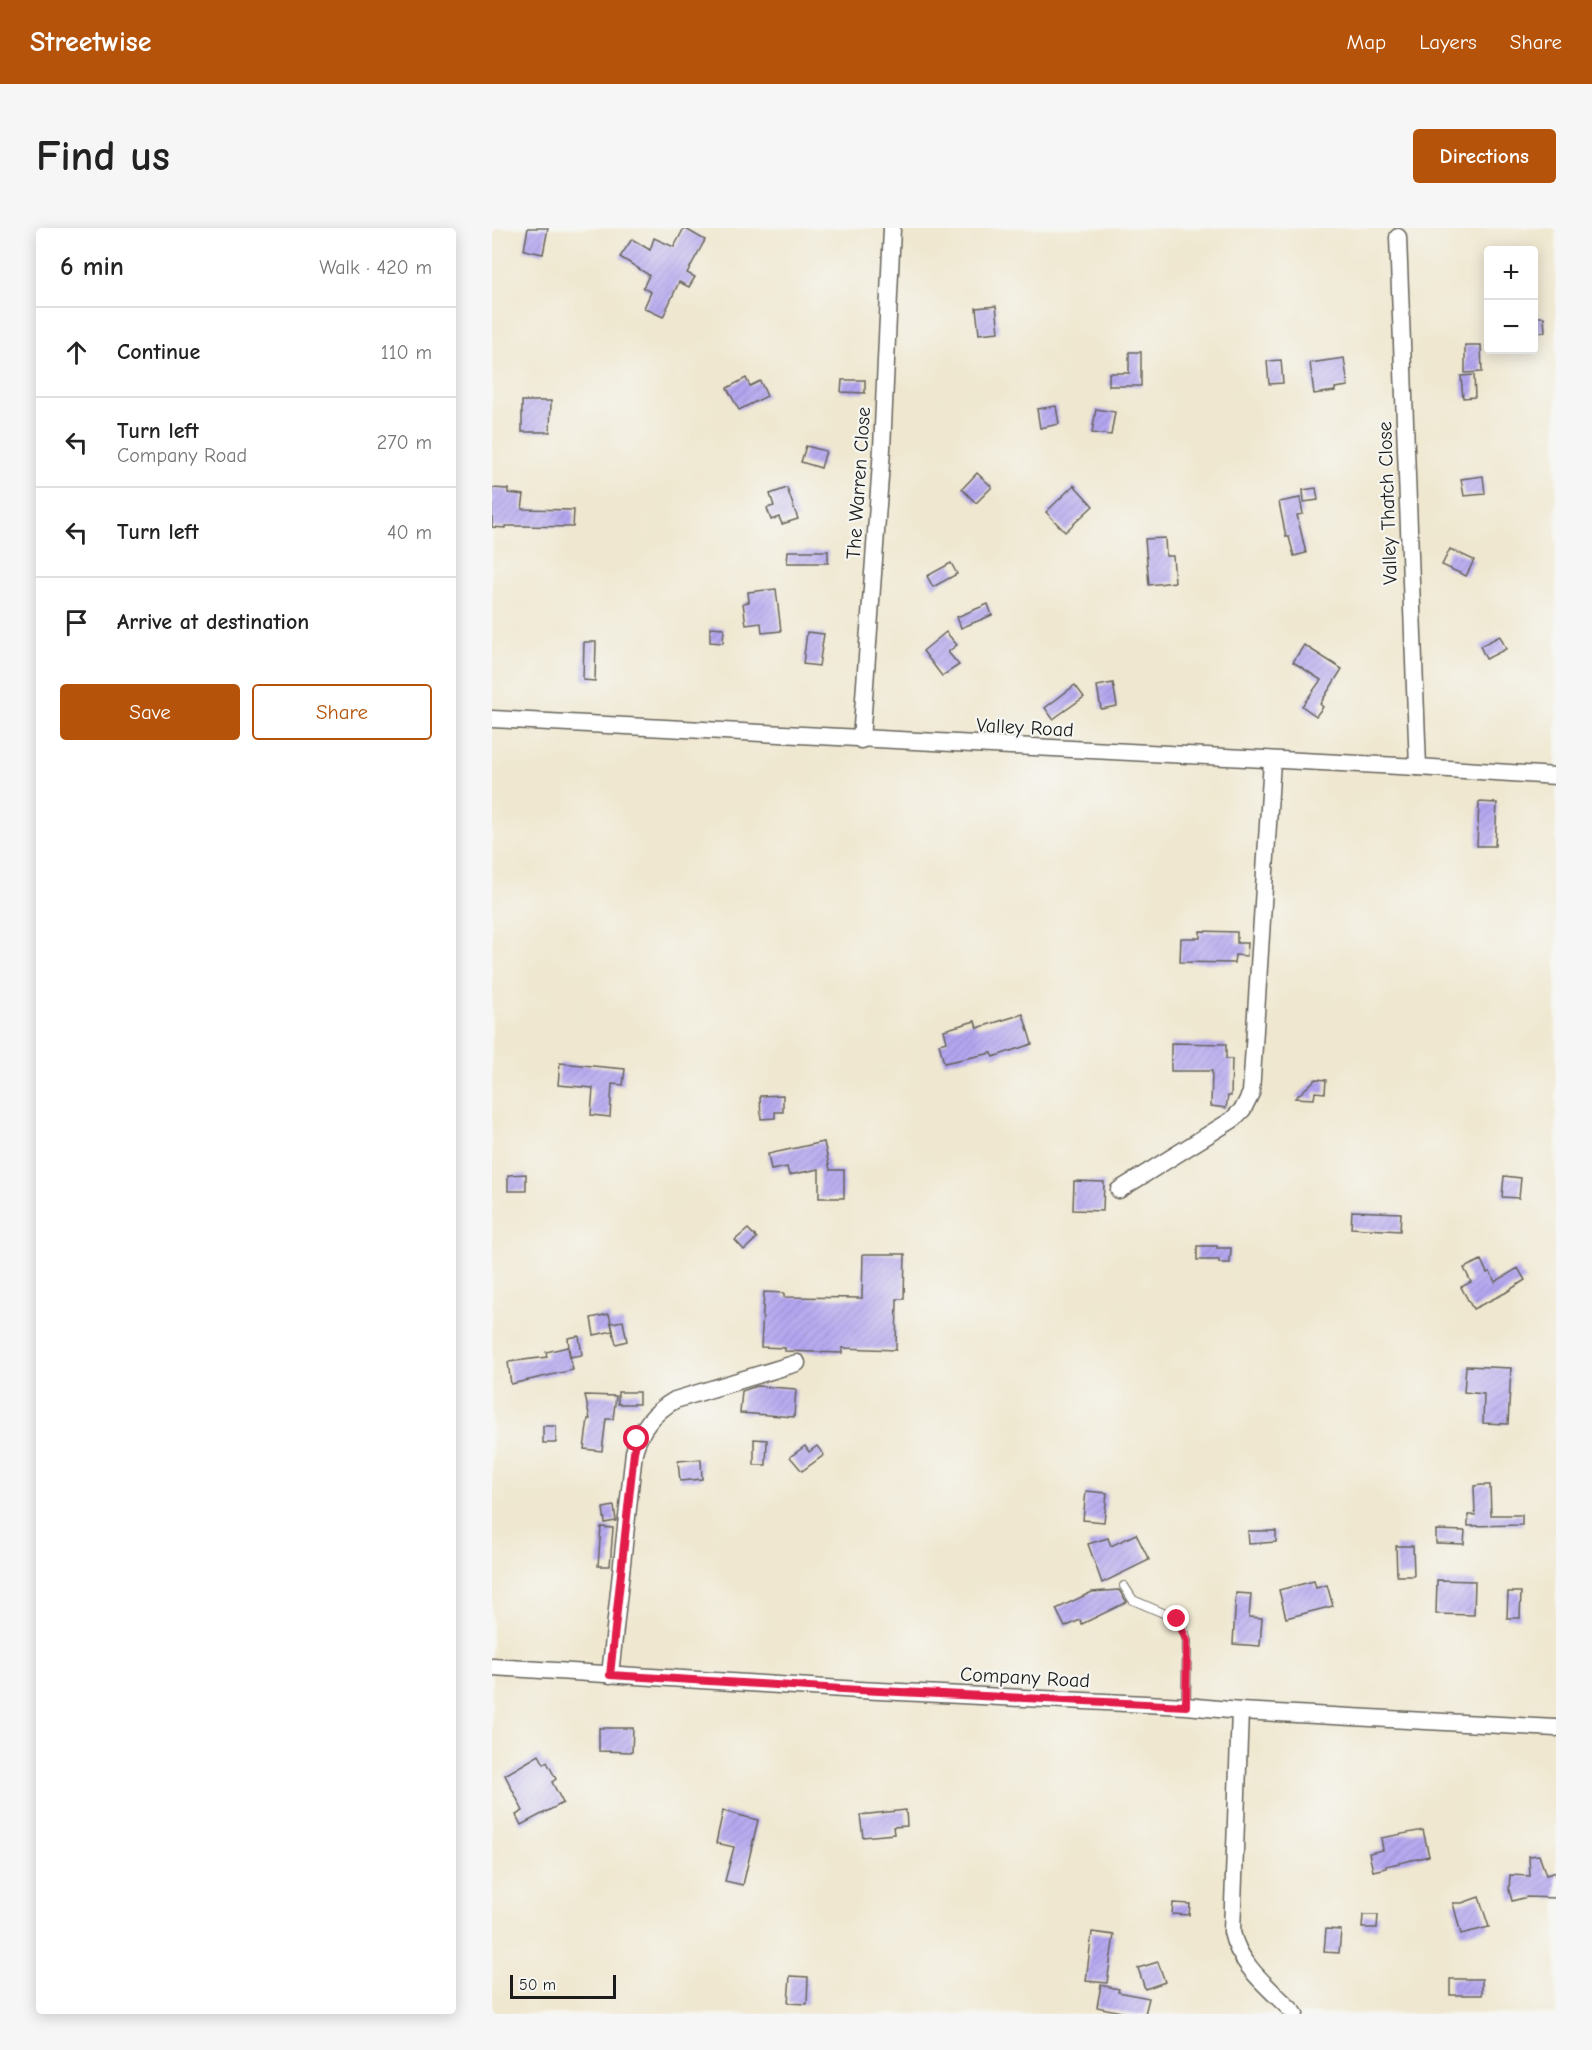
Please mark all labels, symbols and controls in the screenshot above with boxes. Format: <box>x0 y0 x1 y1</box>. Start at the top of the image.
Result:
text: Streetwise <box>30 26 151 58</box>
text: Map <box>1347 30 1386 54</box>
text: Layers <box>1419 30 1477 54</box>
text: Share <box>1510 30 1562 54</box>
button: Directions <box>1413 129 1556 183</box>
text: Find us <box>36 132 170 181</box>
map controls <box>1484 246 1538 354</box>
button: + <box>1484 246 1538 300</box>
text: 6 min <box>60 252 124 282</box>
text: Walk · 420 m <box>319 256 432 279</box>
button: − <box>1484 300 1538 354</box>
icon: ahead <box>60 336 93 369</box>
text: Continue <box>117 339 200 365</box>
text: 110 m <box>381 341 432 364</box>
street label: The Warren Close <box>842 406 875 560</box>
text: Turn left <box>117 418 199 444</box>
street label: Valley Thatch Close <box>1373 421 1402 585</box>
icon: left <box>60 426 93 459</box>
text: 270 m <box>377 431 432 454</box>
text: Company Road <box>117 444 247 467</box>
icon: left <box>60 516 93 549</box>
text: Turn left <box>117 519 199 545</box>
text: 40 m <box>387 521 432 544</box>
icon: arrive <box>60 606 93 639</box>
text: Arrive at destination <box>117 609 309 635</box>
button: Save <box>60 684 240 740</box>
button: Share <box>252 684 432 740</box>
street label: Valley Road <box>976 713 1074 742</box>
route start <box>623 1425 649 1451</box>
route end <box>1163 1605 1189 1631</box>
street label: Company Road <box>959 1663 1091 1692</box>
scale bar <box>510 1972 616 2000</box>
text: 50 m <box>519 1976 556 1994</box>

